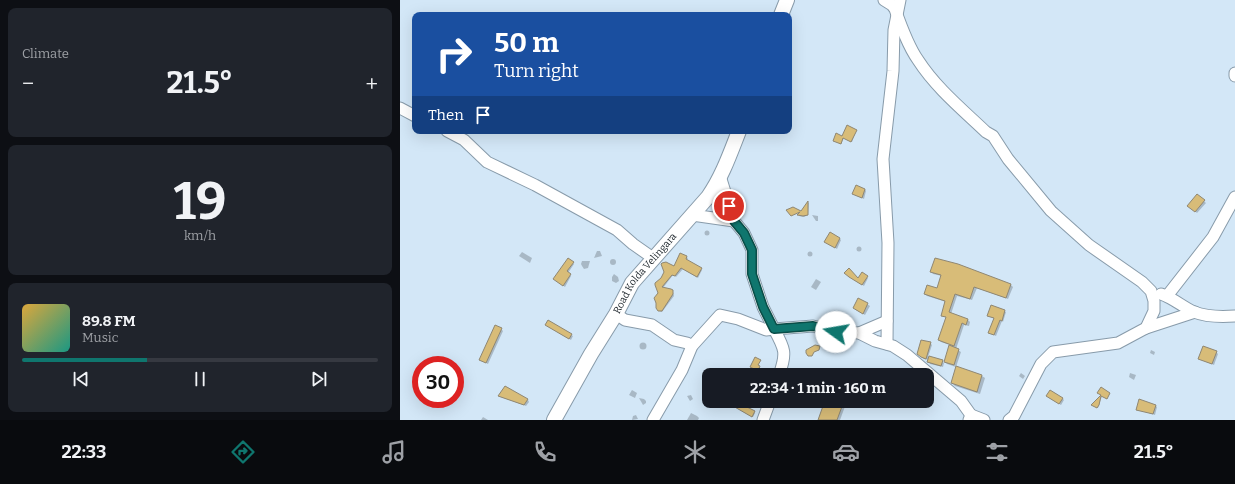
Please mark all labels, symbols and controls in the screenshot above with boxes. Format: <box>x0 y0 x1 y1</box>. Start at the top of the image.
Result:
text: 50 m <box>494 26 559 59</box>
icon: right <box>428 28 480 80</box>
text: Climate <box>22 46 69 61</box>
text: Turn right <box>494 60 579 82</box>
text: 21.5° <box>167 65 233 101</box>
text: − <box>22 70 34 97</box>
text: + <box>365 70 378 97</box>
icon: arrive <box>472 104 494 126</box>
text: Then <box>428 106 464 124</box>
text: 19 <box>173 170 227 233</box>
pin <box>712 189 746 223</box>
icon: arrive <box>718 195 740 217</box>
text: km/h <box>184 228 216 243</box>
street label: Road Kolda Velingara <box>611 230 680 316</box>
position arrow <box>815 311 857 353</box>
text: 89.8 FM <box>82 312 136 330</box>
text: Music <box>82 330 118 345</box>
speed limit sign: 30 <box>412 356 464 408</box>
icon: previous <box>70 368 92 390</box>
icon: pause <box>189 368 211 390</box>
icon: next <box>308 368 330 390</box>
text: 22:34 · 1 min · 160 m <box>750 379 886 397</box>
icon: directions <box>229 438 257 466</box>
icon: music <box>380 438 408 466</box>
icon: phone <box>531 438 559 466</box>
icon: climate <box>681 438 709 466</box>
icon: car <box>832 438 860 466</box>
icon: filters <box>983 438 1011 466</box>
text: 22:33 <box>61 441 106 463</box>
text: 21.5° <box>1134 441 1174 463</box>

